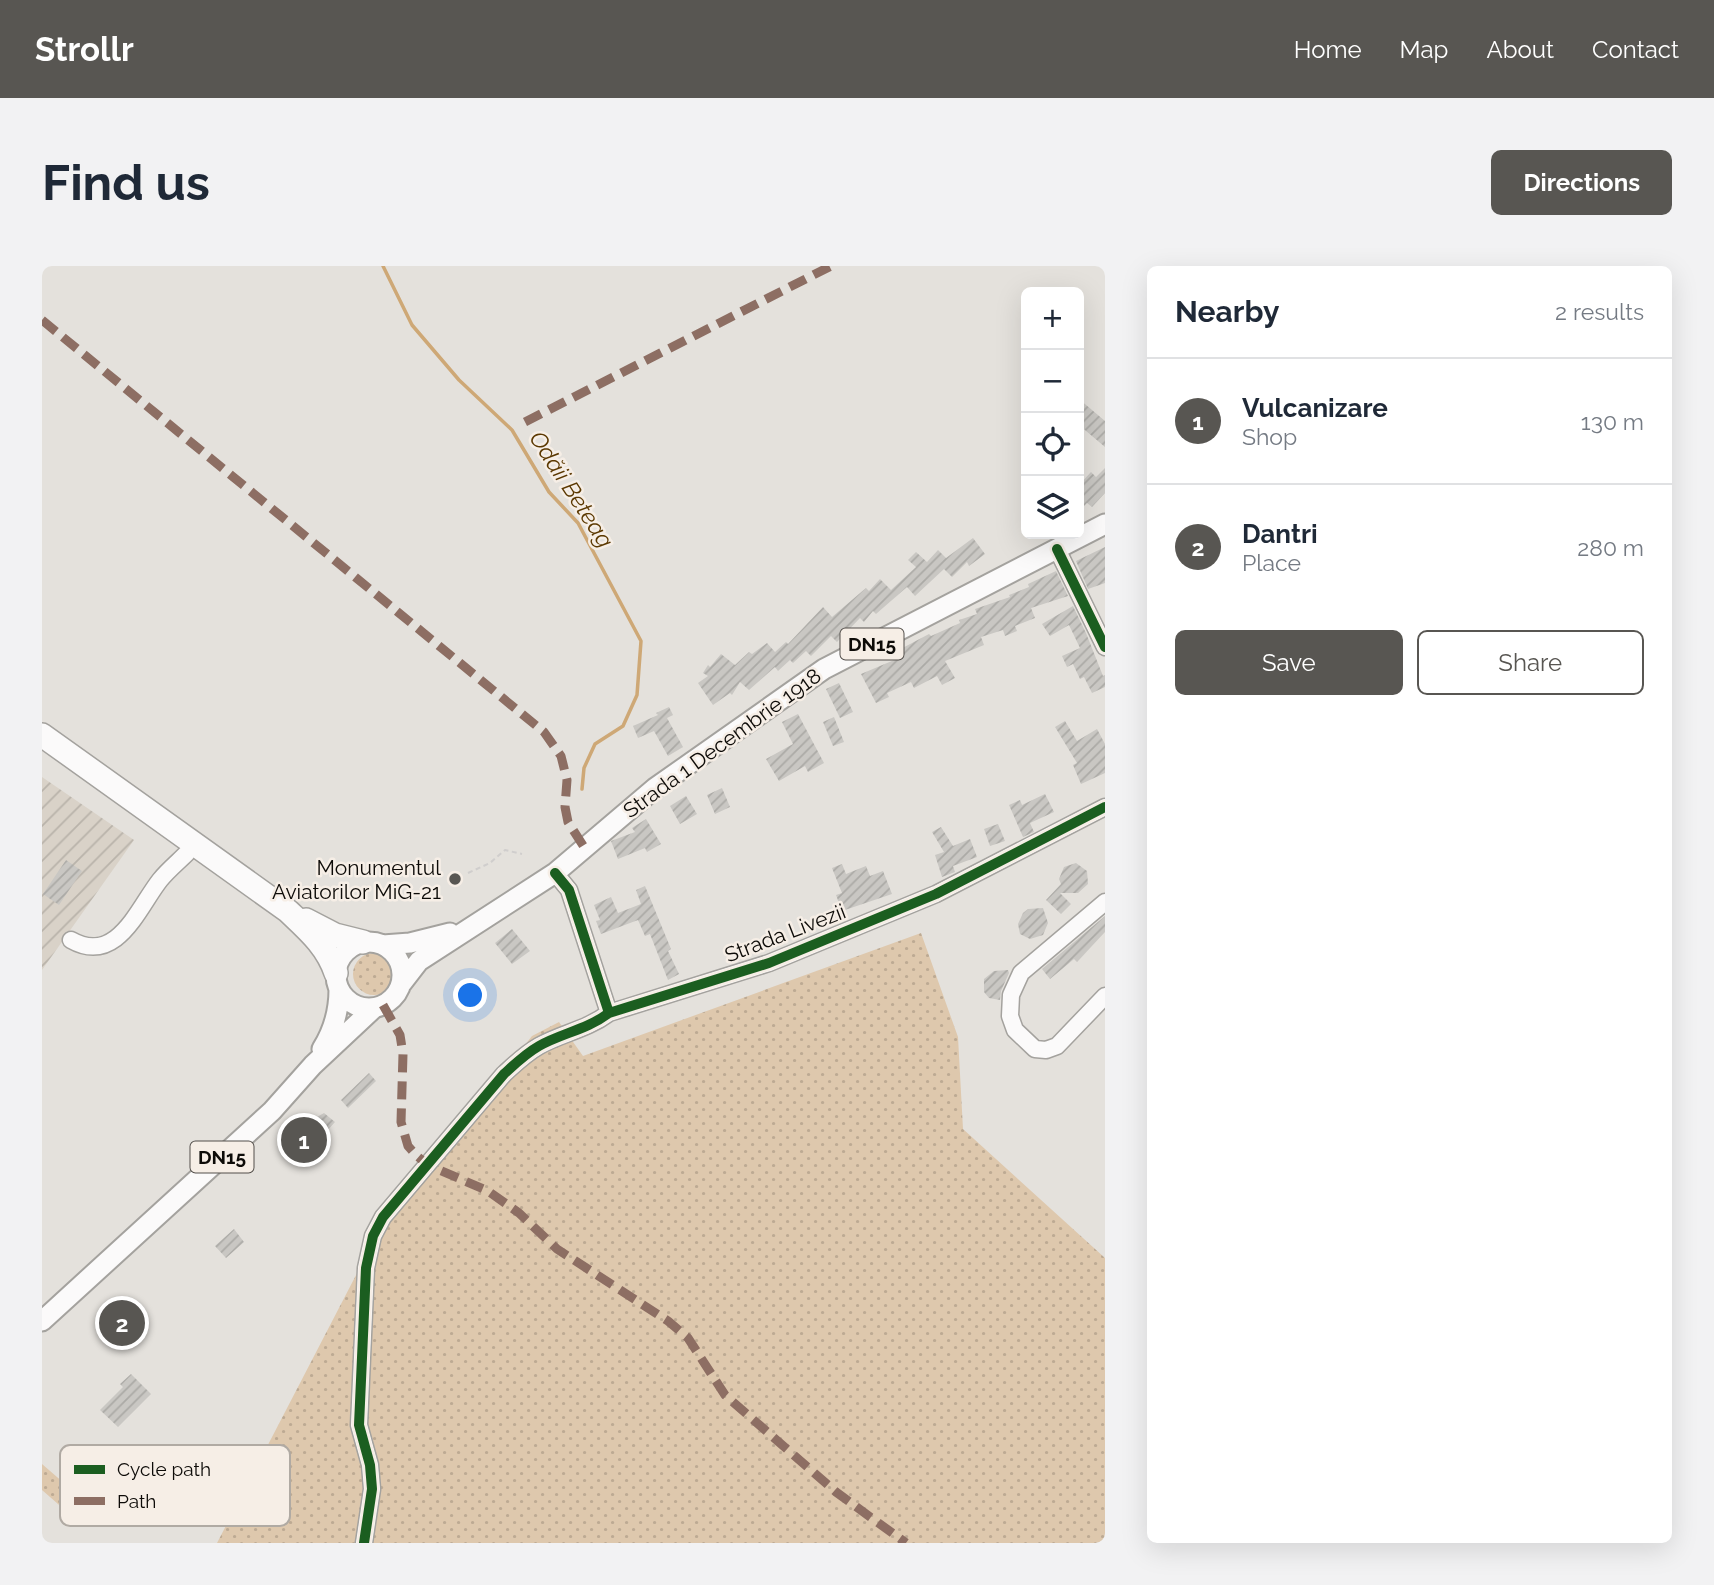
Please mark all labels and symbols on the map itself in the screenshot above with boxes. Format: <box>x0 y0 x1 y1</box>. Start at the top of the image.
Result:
water label: Odăii Beteag <box>524 426 620 553</box>
road number: DN15 <box>840 628 904 660</box>
street label: Strada 1 Decembrie 1918 <box>618 663 826 823</box>
place label: Monumentul Aviatorilor MiG-21 <box>272 855 441 904</box>
marker: Monumentul Aviatorilor MiG-21 <box>447 871 463 887</box>
street label: Strada Livezii <box>721 898 849 968</box>
your location <box>453 978 487 1012</box>
pin: 1 <box>281 1114 327 1166</box>
road number: DN15 <box>190 1142 254 1172</box>
pin: 2 <box>99 1297 145 1349</box>
legend <box>60 1445 290 1526</box>
text: Cycle path <box>117 1458 211 1480</box>
text: Path <box>117 1490 156 1512</box>

